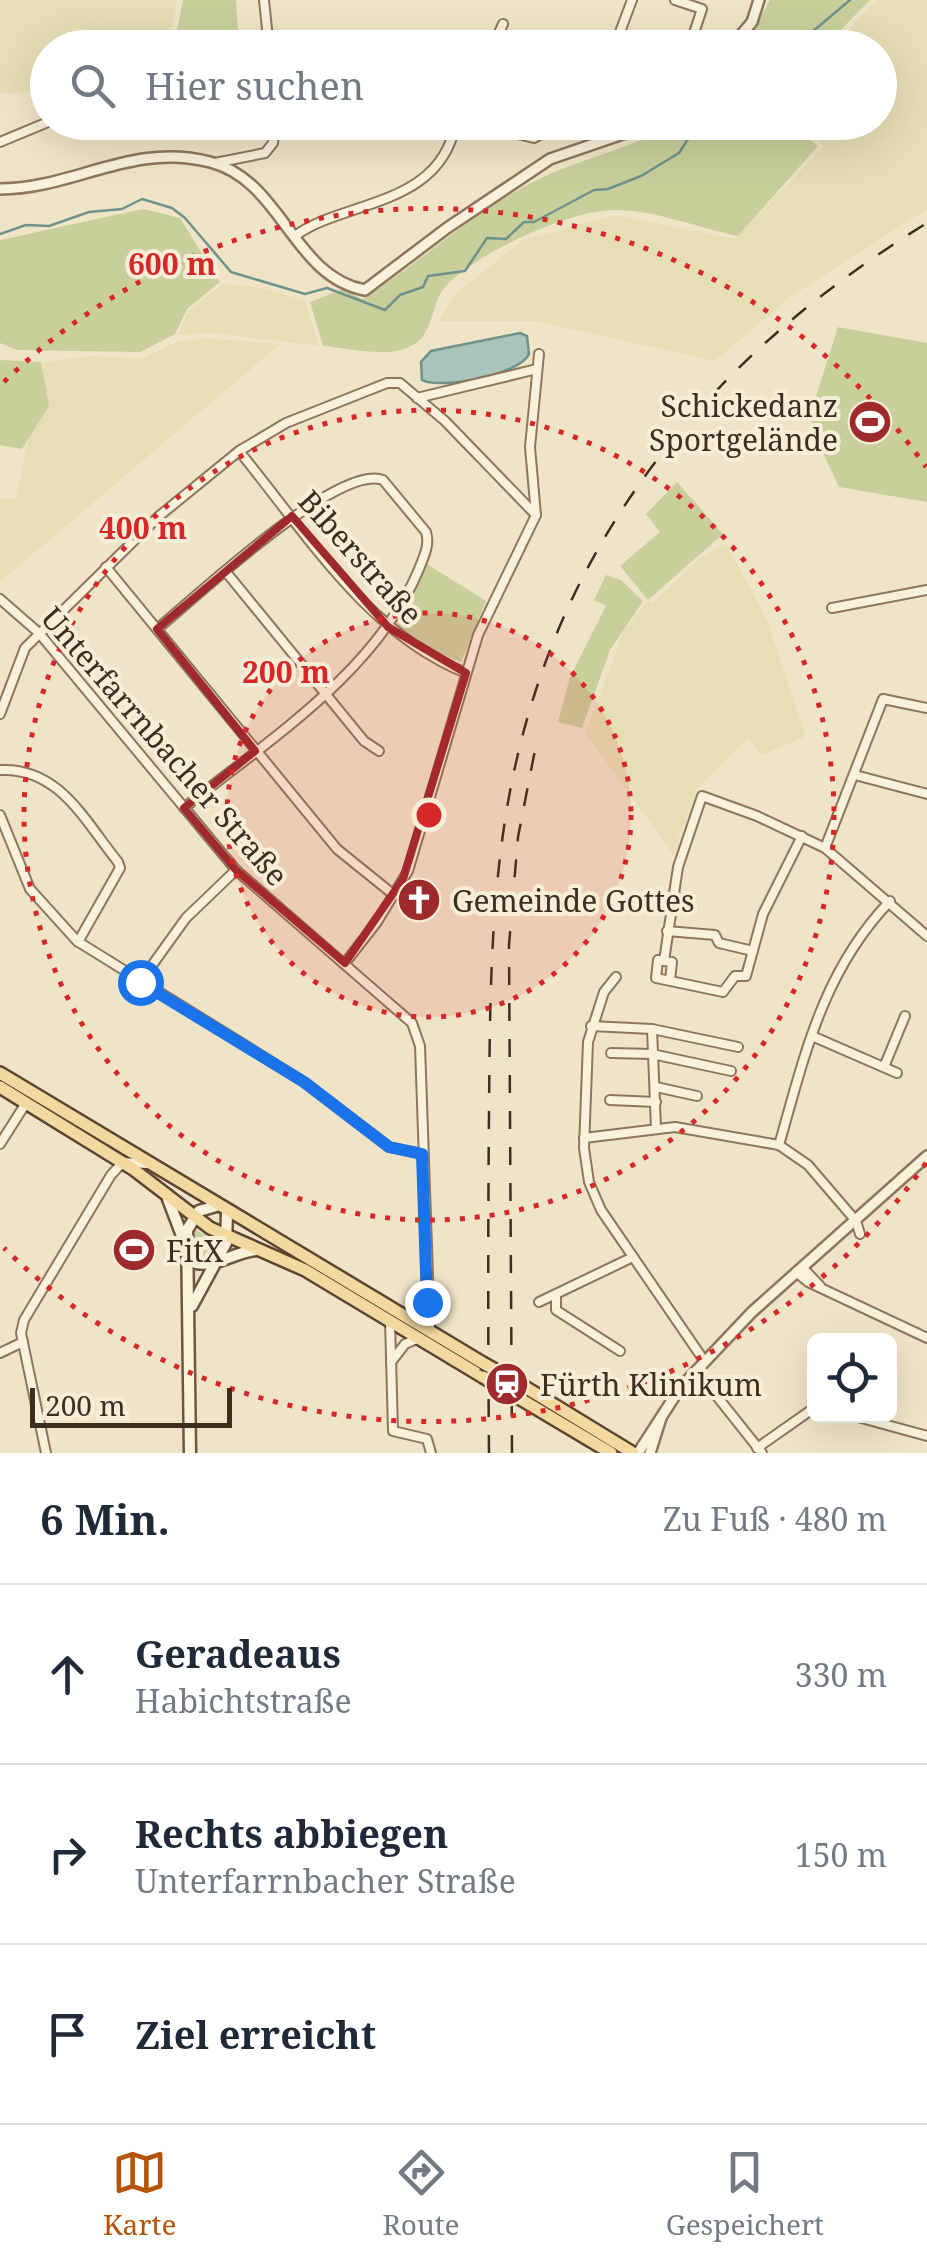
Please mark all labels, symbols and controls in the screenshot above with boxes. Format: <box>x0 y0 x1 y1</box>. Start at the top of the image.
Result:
search box <box>30 30 897 140</box>
icon: search <box>65 58 120 113</box>
text: Hier suchen <box>145 59 364 111</box>
text: 600 m <box>128 243 216 284</box>
place label: Schickedanz Sportgelände <box>649 385 838 460</box>
sports icon: Schickedanz Sportgelände <box>847 399 893 445</box>
street label: Biberstraße <box>290 481 432 633</box>
text: 400 m <box>99 507 187 548</box>
street label: Unterfarrnbacher Straße <box>32 598 298 894</box>
text: 200 m <box>242 651 330 692</box>
centre of rings <box>411 797 447 833</box>
church icon: Gemeinde Gottes <box>396 877 442 923</box>
place label: Gemeinde Gottes <box>452 880 695 921</box>
route start <box>118 960 164 1006</box>
sports icon: FitX <box>111 1227 157 1273</box>
place label: FitX <box>166 1230 224 1271</box>
route end <box>405 1280 451 1326</box>
map controls <box>807 1333 897 1423</box>
button: locate <box>807 1333 897 1423</box>
station icon: Fürth Klinikum <box>484 1361 530 1407</box>
place label: Fürth Klinikum <box>540 1364 762 1405</box>
scale bar <box>30 1383 232 1428</box>
text: 200 m <box>45 1386 126 1424</box>
text: 6 Min. <box>40 1490 170 1547</box>
text: Zu Fuß · 480 m <box>663 1497 887 1540</box>
text: Geradeaus <box>135 1627 341 1679</box>
icon: ahead <box>40 1647 95 1702</box>
text: 330 m <box>795 1653 887 1696</box>
text: Habichtstraße <box>135 1679 352 1722</box>
text: Rechts abbiegen <box>135 1807 448 1859</box>
icon: right <box>40 1827 95 1882</box>
text: 150 m <box>795 1833 887 1876</box>
text: Unterfarrnbacher Straße <box>135 1859 516 1902</box>
icon: arrive <box>40 2007 95 2062</box>
text: Ziel erreicht <box>135 2008 376 2060</box>
tab: Karte <box>103 2145 176 2243</box>
tab: Route <box>382 2145 460 2243</box>
tab: Gespeichert <box>666 2145 824 2243</box>

